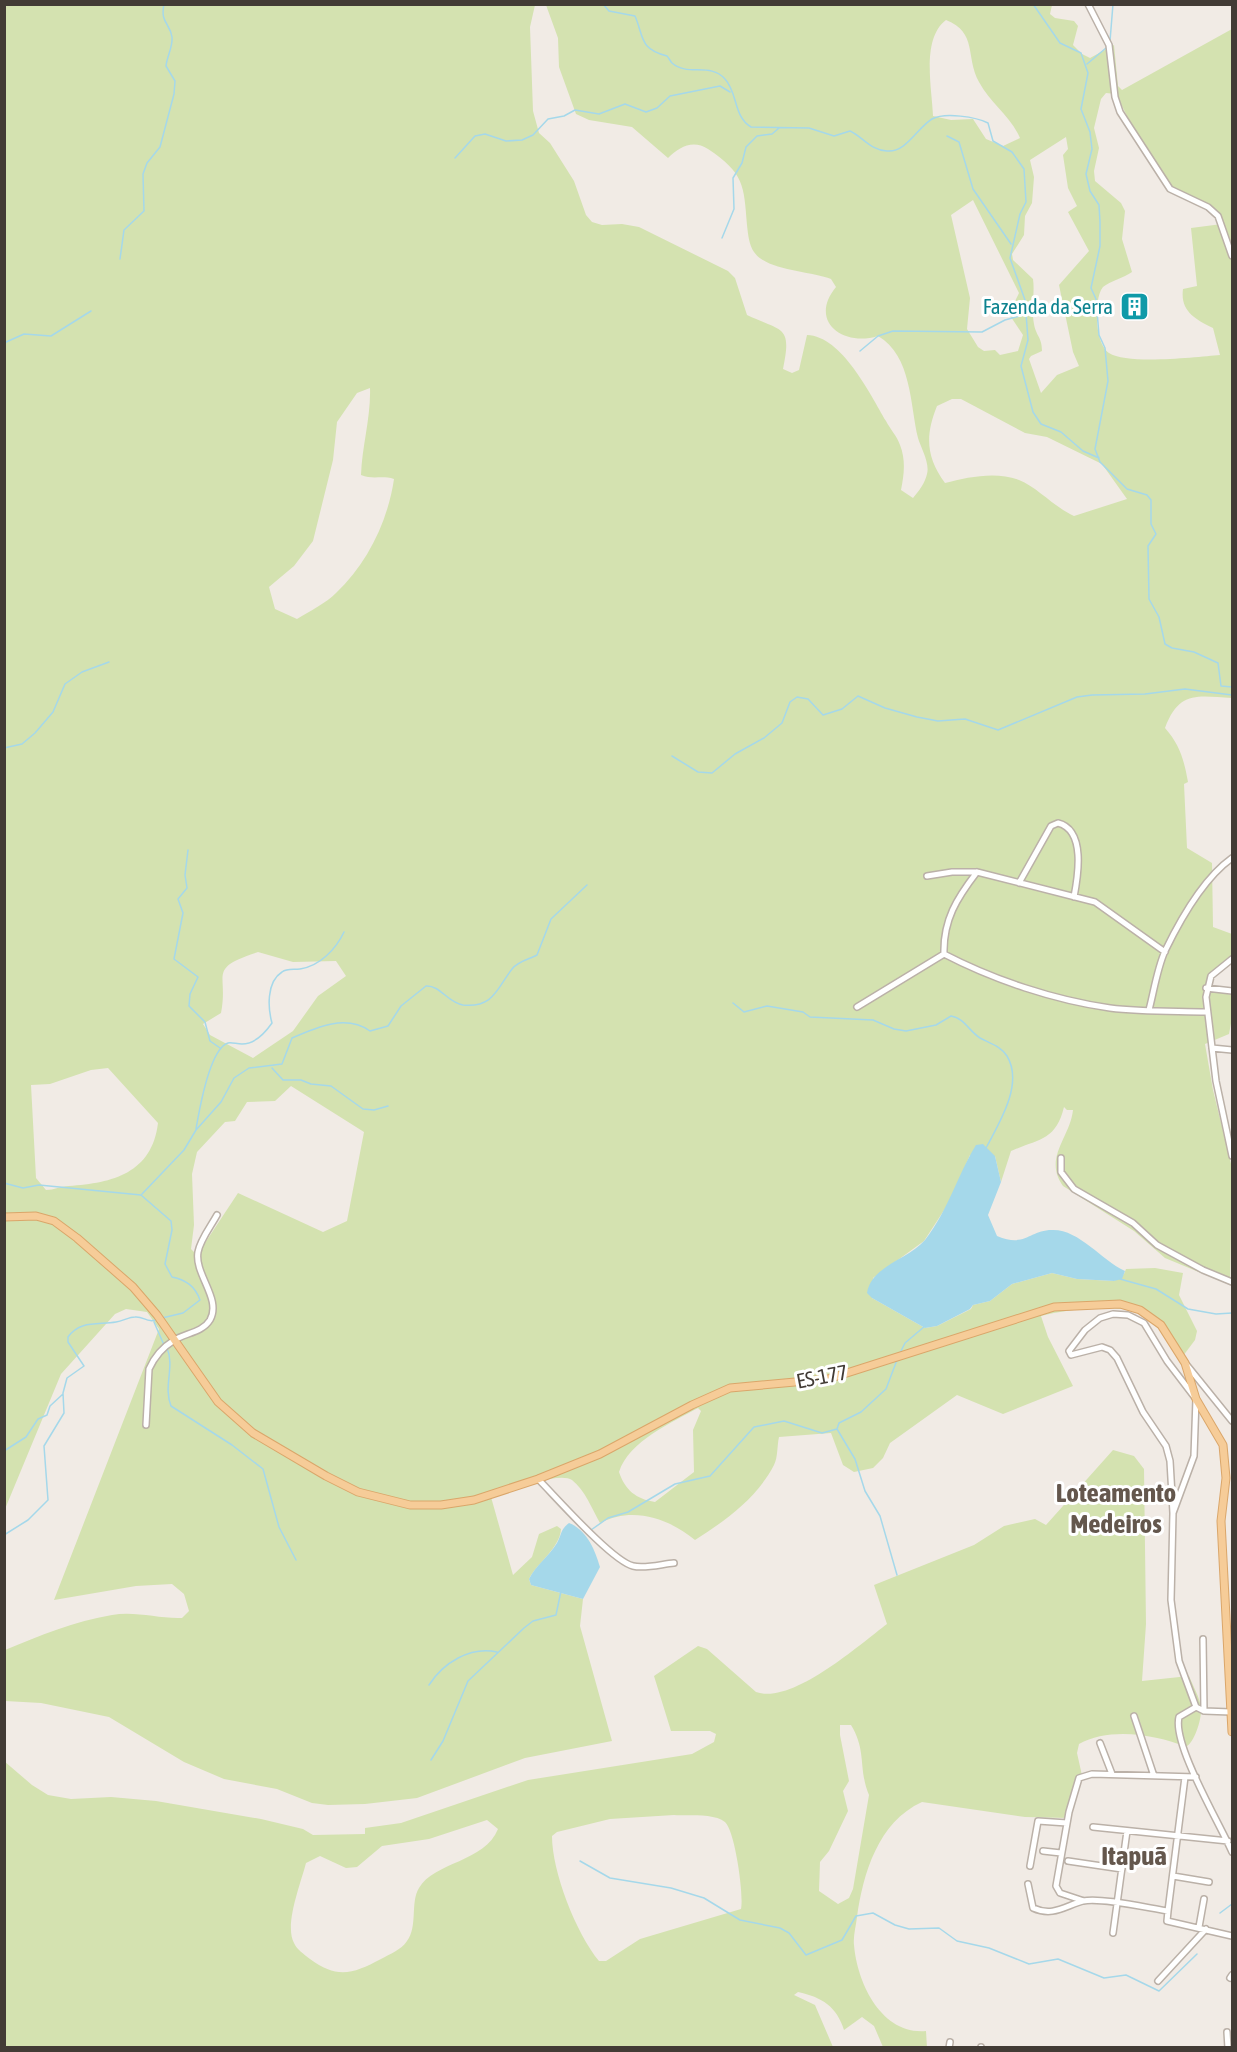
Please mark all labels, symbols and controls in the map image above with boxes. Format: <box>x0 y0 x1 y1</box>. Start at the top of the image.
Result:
building icon: Fazenda da Serra <box>1118 291 1150 323</box>
place label: Fazenda da Serra <box>983 294 1113 318</box>
street label: ES-177 <box>794 1359 849 1393</box>
district label: Loteamento Medeiros <box>1056 1477 1176 1539</box>
district label: Itapuã <box>1101 1840 1167 1871</box>

